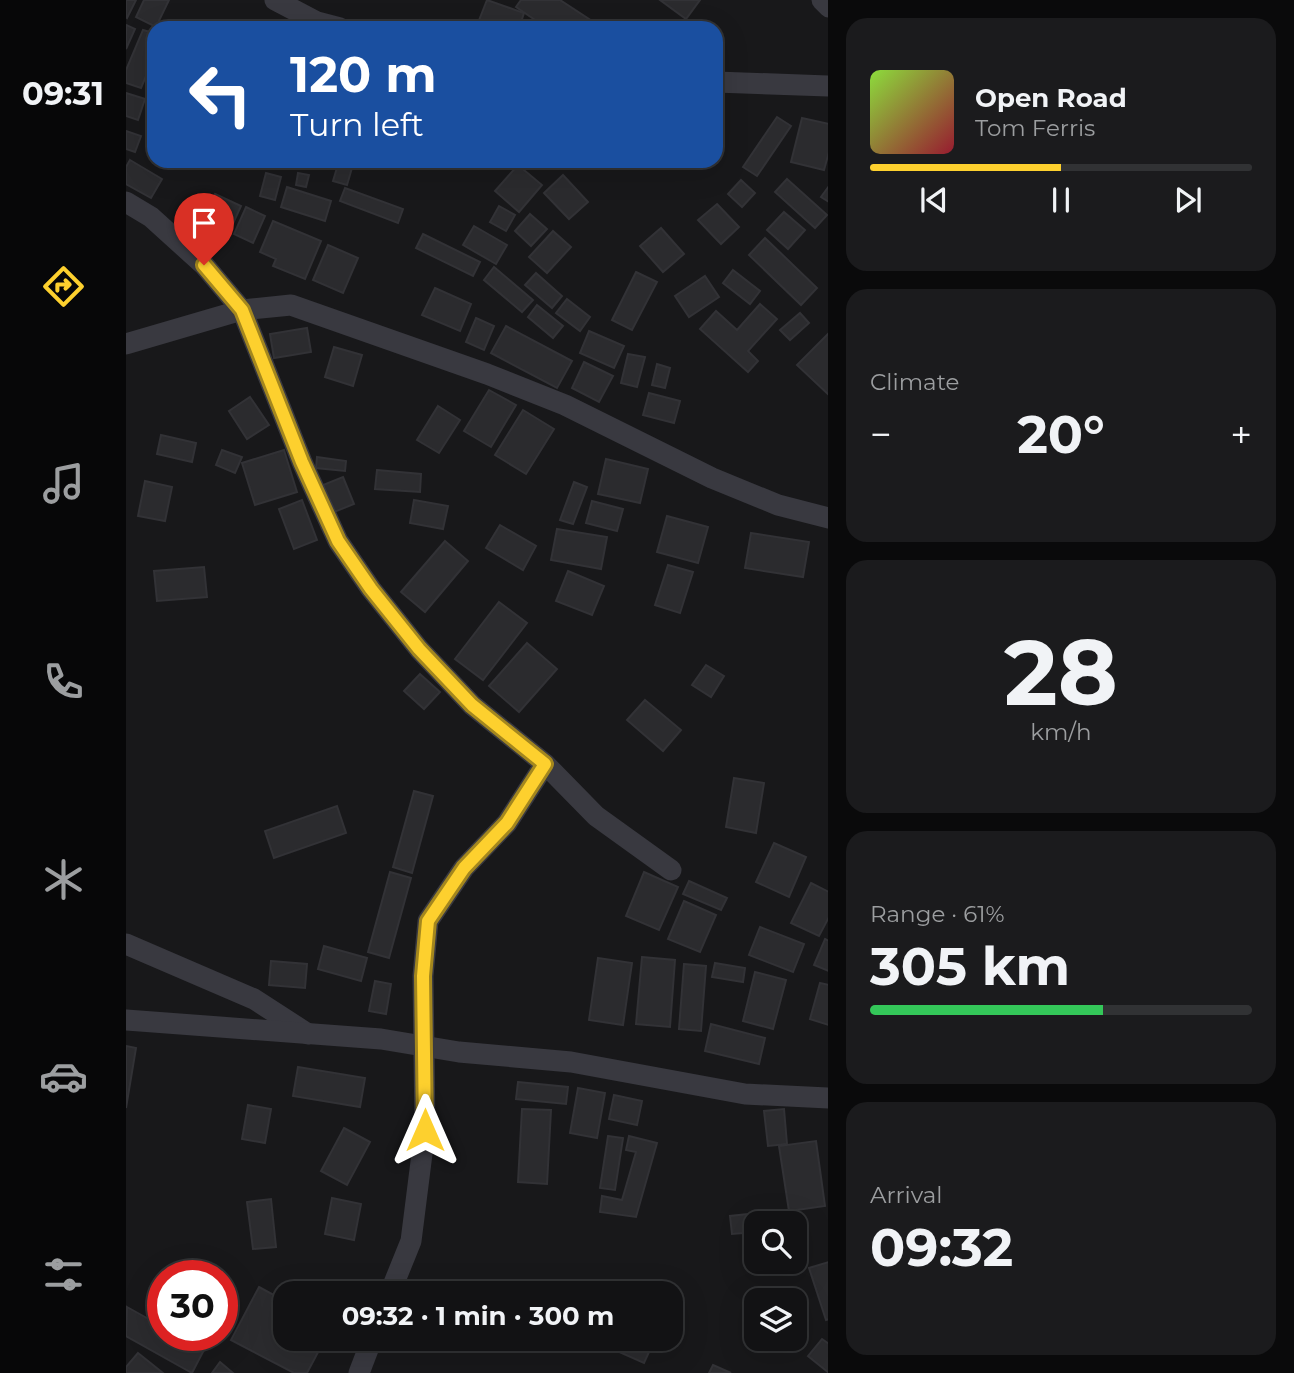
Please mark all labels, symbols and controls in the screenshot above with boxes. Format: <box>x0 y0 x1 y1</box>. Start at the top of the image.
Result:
text: 120 m <box>290 45 437 104</box>
icon: left <box>175 49 266 140</box>
text: 09:31 <box>22 74 104 113</box>
text: Open Road <box>975 82 1127 114</box>
text: Turn left <box>290 105 424 144</box>
text: Tom Ferris <box>975 114 1095 142</box>
icon: previous <box>915 181 953 219</box>
icon: pause <box>1042 181 1080 219</box>
icon: next <box>1169 181 1207 219</box>
pin <box>174 193 234 265</box>
icon: arrive <box>185 204 223 242</box>
icon: directions <box>39 262 88 311</box>
text: Climate <box>870 368 959 396</box>
text: 20° <box>1017 403 1105 466</box>
text: − <box>870 411 892 458</box>
text: + <box>1230 411 1252 458</box>
icon: music <box>39 459 88 508</box>
text: 28 <box>1004 617 1118 728</box>
icon: phone <box>39 657 88 706</box>
text: km/h <box>1030 718 1092 746</box>
icon: climate <box>39 855 88 904</box>
text: Range · 61% <box>870 900 1005 928</box>
text: 305 km <box>870 935 1070 998</box>
icon: car <box>39 1052 88 1101</box>
position arrow <box>388 1093 462 1167</box>
text: Arrival <box>870 1181 943 1209</box>
map controls <box>744 1211 807 1351</box>
button: search <box>744 1211 807 1274</box>
text: 09:32 <box>870 1216 1013 1279</box>
icon: filters <box>39 1250 88 1299</box>
speed limit sign: 30 <box>147 1260 238 1351</box>
button: layers <box>744 1288 807 1351</box>
text: 09:32 · 1 min · 300 m <box>342 1300 614 1332</box>

